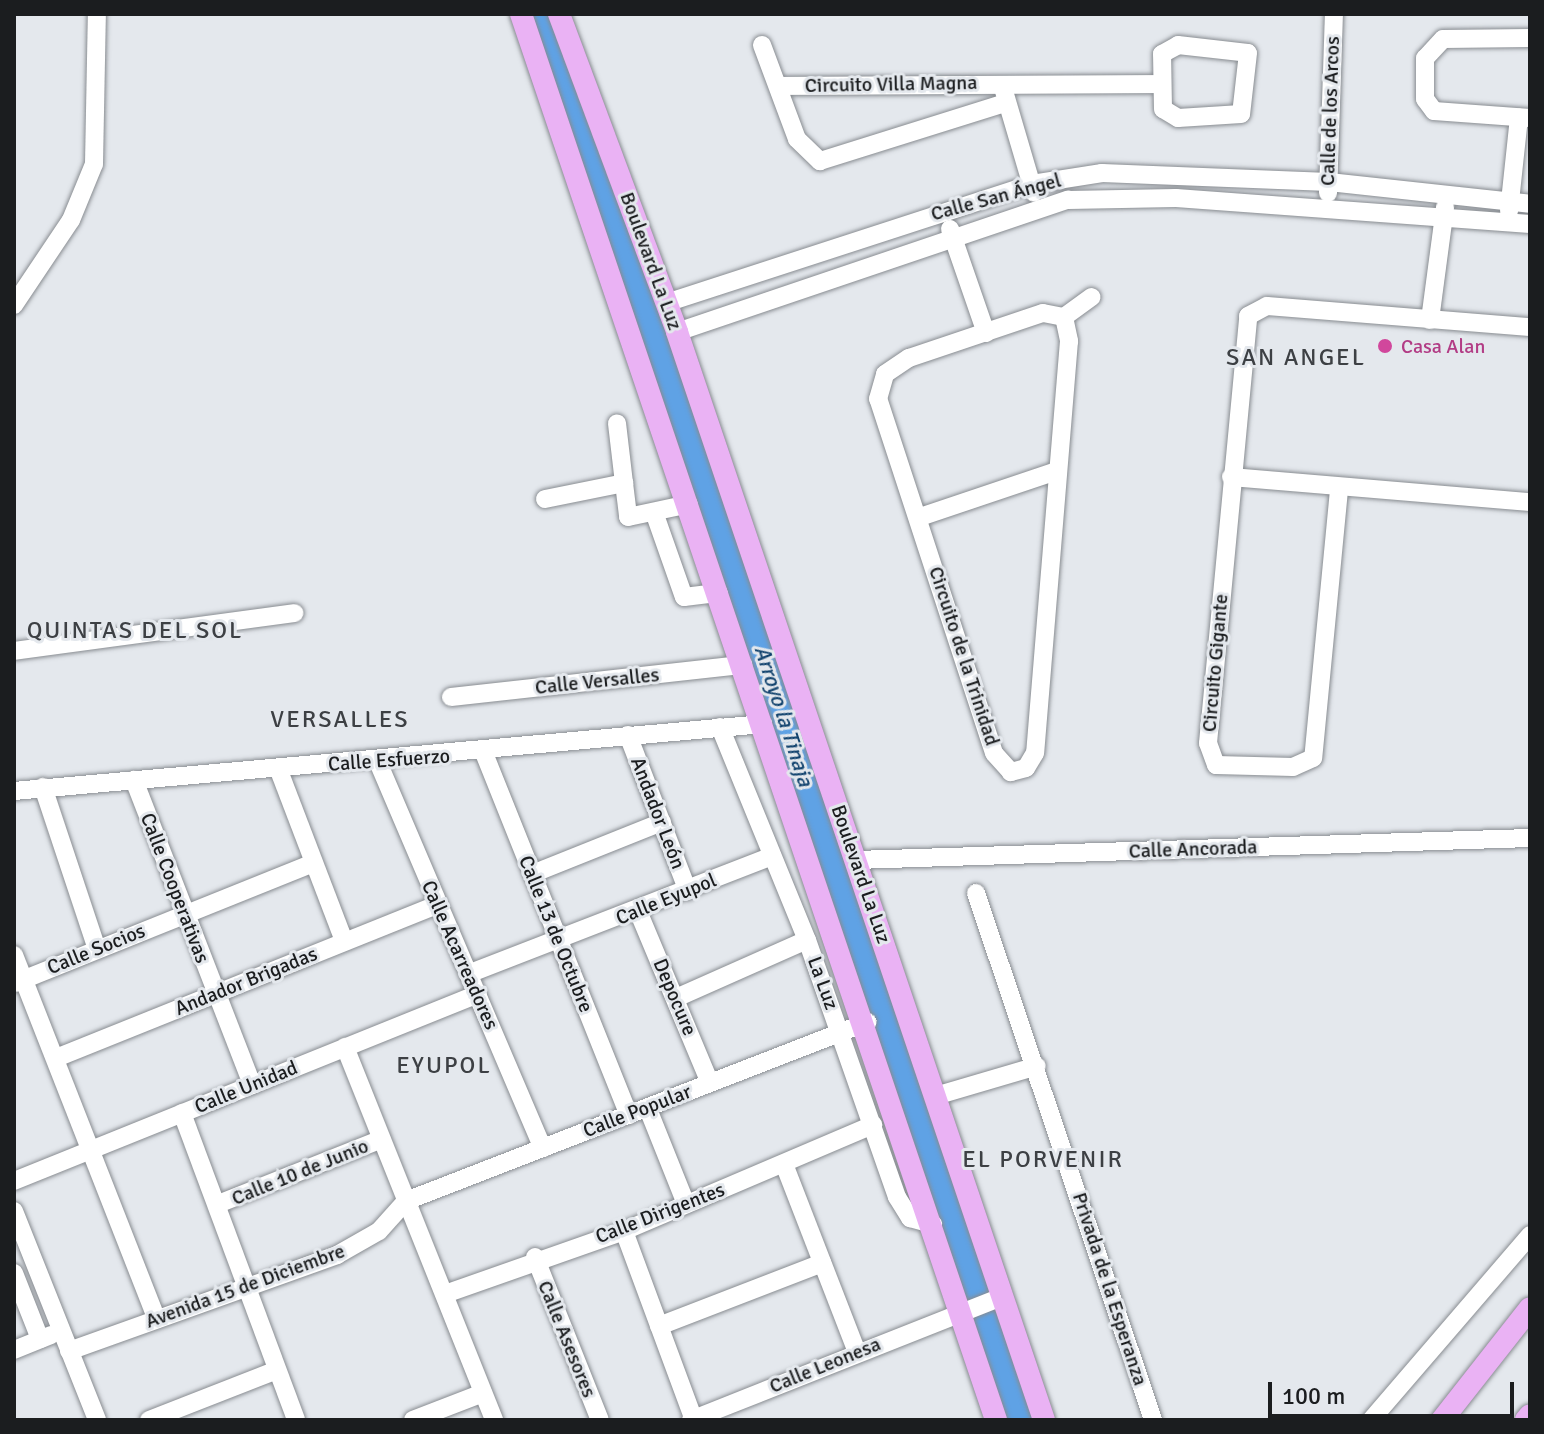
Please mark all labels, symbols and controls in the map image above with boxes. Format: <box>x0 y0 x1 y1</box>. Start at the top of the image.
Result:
street label: Calle de los Arcos <box>1315 36 1345 186</box>
street label: Circuito Villa Magna <box>805 70 977 98</box>
street label: Calle San Ángel <box>928 168 1064 226</box>
street label: Boulevard La Luz <box>615 189 687 333</box>
place label: Casa Alan <box>1401 334 1485 358</box>
marker: Casa Alan <box>1376 337 1394 355</box>
district label: SAN ANGEL <box>1226 344 1366 372</box>
street label: Circuito de la Trinidad <box>924 563 1004 749</box>
street label: Circuito Gigante <box>1197 593 1233 733</box>
district label: QUINTAS DEL SOL <box>27 617 243 645</box>
water label: Arroyo la Tinaja <box>749 642 819 790</box>
street label: Calle Versalles <box>534 663 660 699</box>
district label: VERSALLES <box>270 706 410 734</box>
street label: Calle Esfuerzo <box>327 744 451 776</box>
street label: Andador León <box>626 754 690 872</box>
street label: Boulevard La Luz <box>826 802 896 946</box>
street label: Calle Cooperativas <box>135 810 215 966</box>
street label: Calle Ancorada <box>1128 835 1258 863</box>
street label: Calle 13 de Octubre <box>514 852 598 1016</box>
street label: Calle Eyupol <box>612 868 720 930</box>
street label: Calle Acarreadores <box>416 877 504 1033</box>
street label: Calle Socios <box>44 918 148 980</box>
street label: Andador Brigadas <box>171 941 321 1021</box>
street label: La Luz <box>802 953 844 1013</box>
street label: Depocure <box>648 955 702 1039</box>
district label: EYUPOL <box>396 1052 492 1080</box>
street label: Calle Unidad <box>191 1055 301 1119</box>
street label: Calle Popular <box>580 1079 694 1143</box>
street label: Calle 10 de Junio <box>228 1134 372 1210</box>
district label: EL PORVENIR <box>962 1146 1124 1174</box>
street label: Calle Dirigentes <box>592 1177 728 1249</box>
street label: Privada de la Esperanza <box>1067 1189 1153 1389</box>
street label: Avenida 15 de Diciembre <box>142 1239 348 1333</box>
street label: Calle Asesores <box>533 1277 601 1401</box>
street label: Calle Leonesa <box>766 1332 884 1398</box>
scale bar <box>1272 1366 1518 1416</box>
text: 100 m <box>1282 1381 1345 1411</box>

